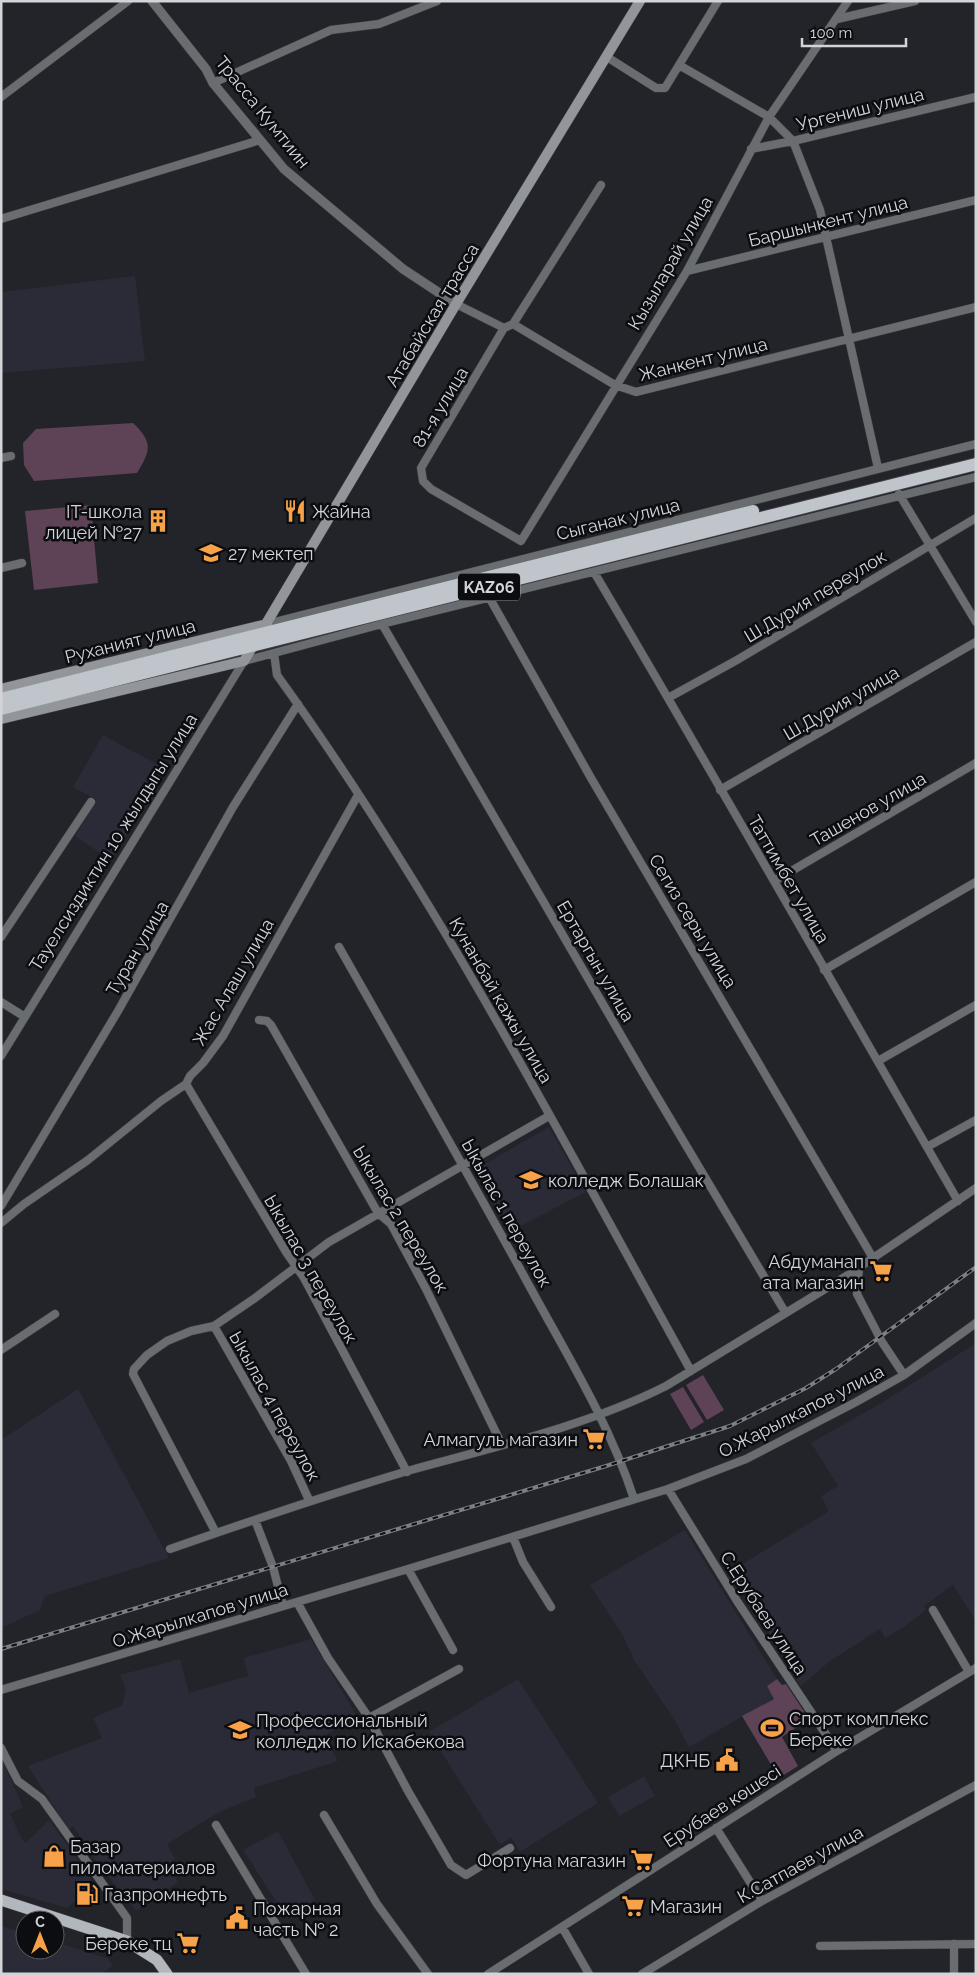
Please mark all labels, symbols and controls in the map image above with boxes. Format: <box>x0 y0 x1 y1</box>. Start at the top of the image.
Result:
scale bar <box>802 15 906 47</box>
text: 100 m <box>810 24 852 42</box>
street label: Трасса Кумтиин <box>211 52 315 172</box>
street label: Ургениш улица <box>794 83 926 135</box>
street label: Баршынкент улица <box>746 191 910 251</box>
street label: Кызыларай улица <box>623 192 717 334</box>
street label: Атабайская трасса <box>381 240 483 390</box>
street label: Жанкент улица <box>637 333 769 385</box>
street label: 81-я улица <box>408 363 472 451</box>
street label: Сыганак улица <box>554 494 682 544</box>
restaurant icon: Жайна <box>282 498 308 524</box>
place label: IT-школа лицей №27 <box>45 501 142 543</box>
place label: Жайна <box>312 501 371 522</box>
building icon: IT-школа лицей №27 <box>145 508 171 534</box>
school or university icon: 27 мектеп <box>198 540 224 566</box>
place label: 27 мектеп <box>228 543 314 564</box>
street label: Ш.Дурия переулок <box>740 545 890 647</box>
road number: KАZ06 <box>458 574 520 600</box>
street label: Руханият улица <box>63 615 197 667</box>
street label: Ш.Дурия улица <box>780 661 902 745</box>
street label: Тауелсиздиктин 10 жылдыгы улица <box>25 709 201 975</box>
street label: Ташенов улица <box>807 767 929 851</box>
street label: Таттимбет улица <box>744 811 834 947</box>
street label: Сегиз серы улица <box>645 850 741 992</box>
street label: Туран улица <box>101 897 173 999</box>
street label: Ертаргын улица <box>553 897 639 1025</box>
street label: Кунанбай кажы улица <box>445 913 557 1087</box>
street label: Жас Алаш улица <box>188 915 278 1049</box>
street label: Ыкылас 1 переулок <box>458 1135 556 1291</box>
street label: Ыкылас 2 переулок <box>349 1142 453 1296</box>
school or university icon: колледж Болашак <box>518 1167 544 1193</box>
place label: колледж Болашак <box>548 1170 704 1191</box>
street label: Ыкылас 3 переулок <box>260 1191 362 1347</box>
place label: Абдуманап ата магазин <box>762 1251 864 1293</box>
supermarket icon: Абдуманап ата магазин <box>868 1258 894 1284</box>
street label: Ыкылас 4 переулок <box>225 1327 325 1485</box>
street label: О.Жарылкапов улица <box>715 1360 887 1462</box>
supermarket icon: Алмагуль магазин <box>581 1426 607 1452</box>
place label: Алмагуль магазин <box>424 1429 578 1450</box>
street label: С.Ерубаев улица <box>716 1547 812 1679</box>
street label: О.Жарылкапов улица <box>110 1578 290 1652</box>
place label: Спорт комплекс Береке <box>789 1708 929 1750</box>
place label: Профессиональный колледж по Искабекова <box>256 1710 465 1752</box>
sports icon: Спорт комплекс Береке <box>759 1715 785 1741</box>
school or university icon: Профессиональный колледж по Искабекова <box>227 1717 253 1743</box>
public building icon: ДКНБ <box>714 1747 740 1773</box>
place label: ДКНБ <box>660 1750 710 1771</box>
street label: Ерубаев көшесі <box>660 1760 784 1852</box>
street label: К.Сатпаев улица <box>734 1821 866 1907</box>
place label: Базар пиломатериалов <box>70 1836 215 1878</box>
shop icon: Базар пиломатериалов <box>41 1843 67 1869</box>
supermarket icon: Фортуна магазин <box>629 1847 655 1873</box>
place label: Фортуна магазин <box>477 1850 626 1871</box>
fuel station icon: Газпромнефть <box>74 1881 100 1907</box>
place label: Газпромнефть <box>104 1884 227 1905</box>
supermarket icon: Магазин <box>620 1893 646 1919</box>
place label: Магазин <box>650 1896 722 1917</box>
place label: Пожарная часть № 2 <box>253 1898 341 1940</box>
public building icon: Пожарная часть № 2 <box>224 1905 250 1931</box>
north arrow <box>15 1910 65 1960</box>
text: С <box>35 1914 45 1930</box>
supermarket icon: Береке тц <box>175 1930 201 1956</box>
place label: Береке тц <box>85 1933 172 1954</box>

